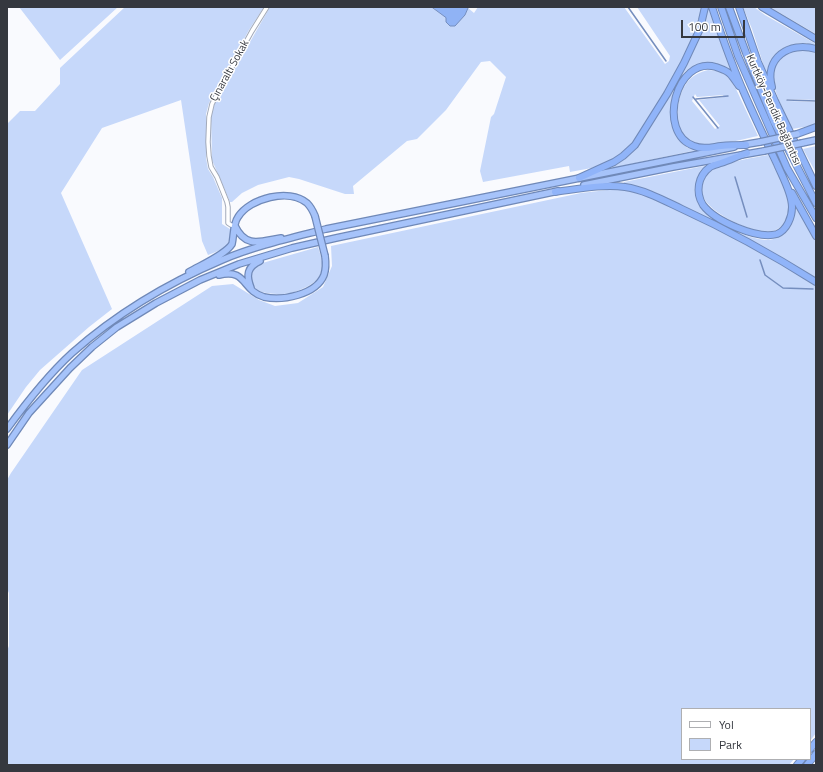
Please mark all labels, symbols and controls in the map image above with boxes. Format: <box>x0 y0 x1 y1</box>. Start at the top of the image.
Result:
scale bar <box>683 12 747 38</box>
text: 100 m <box>688 17 721 36</box>
street label: Çınaraltı Sokak <box>208 38 252 104</box>
street label: Kurtköy-Pendik Bağlantısı <box>743 53 803 167</box>
legend <box>681 708 811 760</box>
text: Yol <box>719 715 734 734</box>
text: Park <box>719 735 742 754</box>

